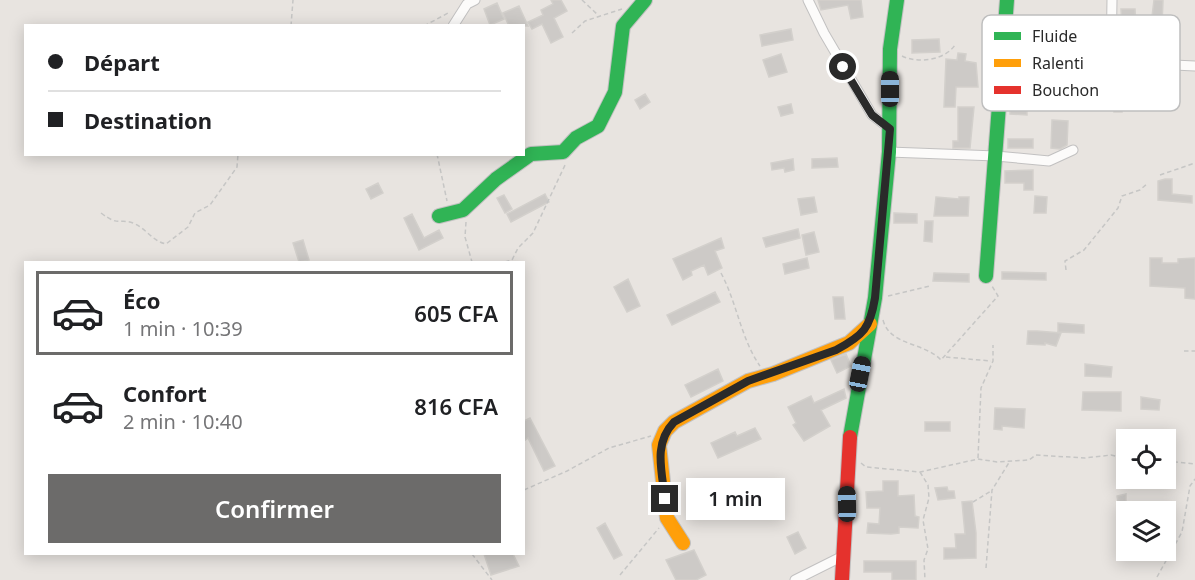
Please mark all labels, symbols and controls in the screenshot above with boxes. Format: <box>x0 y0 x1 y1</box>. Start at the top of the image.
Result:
legend <box>982 15 1180 111</box>
text: Fluide <box>1032 25 1077 47</box>
text: Départ <box>84 47 160 77</box>
text: Ralenti <box>1032 52 1084 74</box>
route start <box>829 53 856 80</box>
car <box>881 71 899 107</box>
text: Bouchon <box>1032 79 1099 101</box>
text: Destination <box>84 105 212 135</box>
text: Éco <box>123 285 160 315</box>
icon: car <box>51 286 105 340</box>
text: 605 CFA <box>414 298 498 328</box>
text: 1 min · 10:39 <box>123 315 243 342</box>
car <box>848 355 872 393</box>
text: Confort <box>123 378 207 408</box>
icon: car <box>51 379 105 433</box>
text: 816 CFA <box>414 391 498 421</box>
text: 2 min · 10:40 <box>123 408 243 435</box>
map controls <box>1116 429 1176 561</box>
button: locate <box>1116 429 1176 489</box>
button: Confirmer <box>48 474 501 543</box>
callout: 1 min <box>686 478 785 520</box>
route end <box>651 485 678 512</box>
text: 1 min <box>708 485 763 512</box>
car <box>838 486 856 522</box>
button: layers <box>1116 501 1176 561</box>

